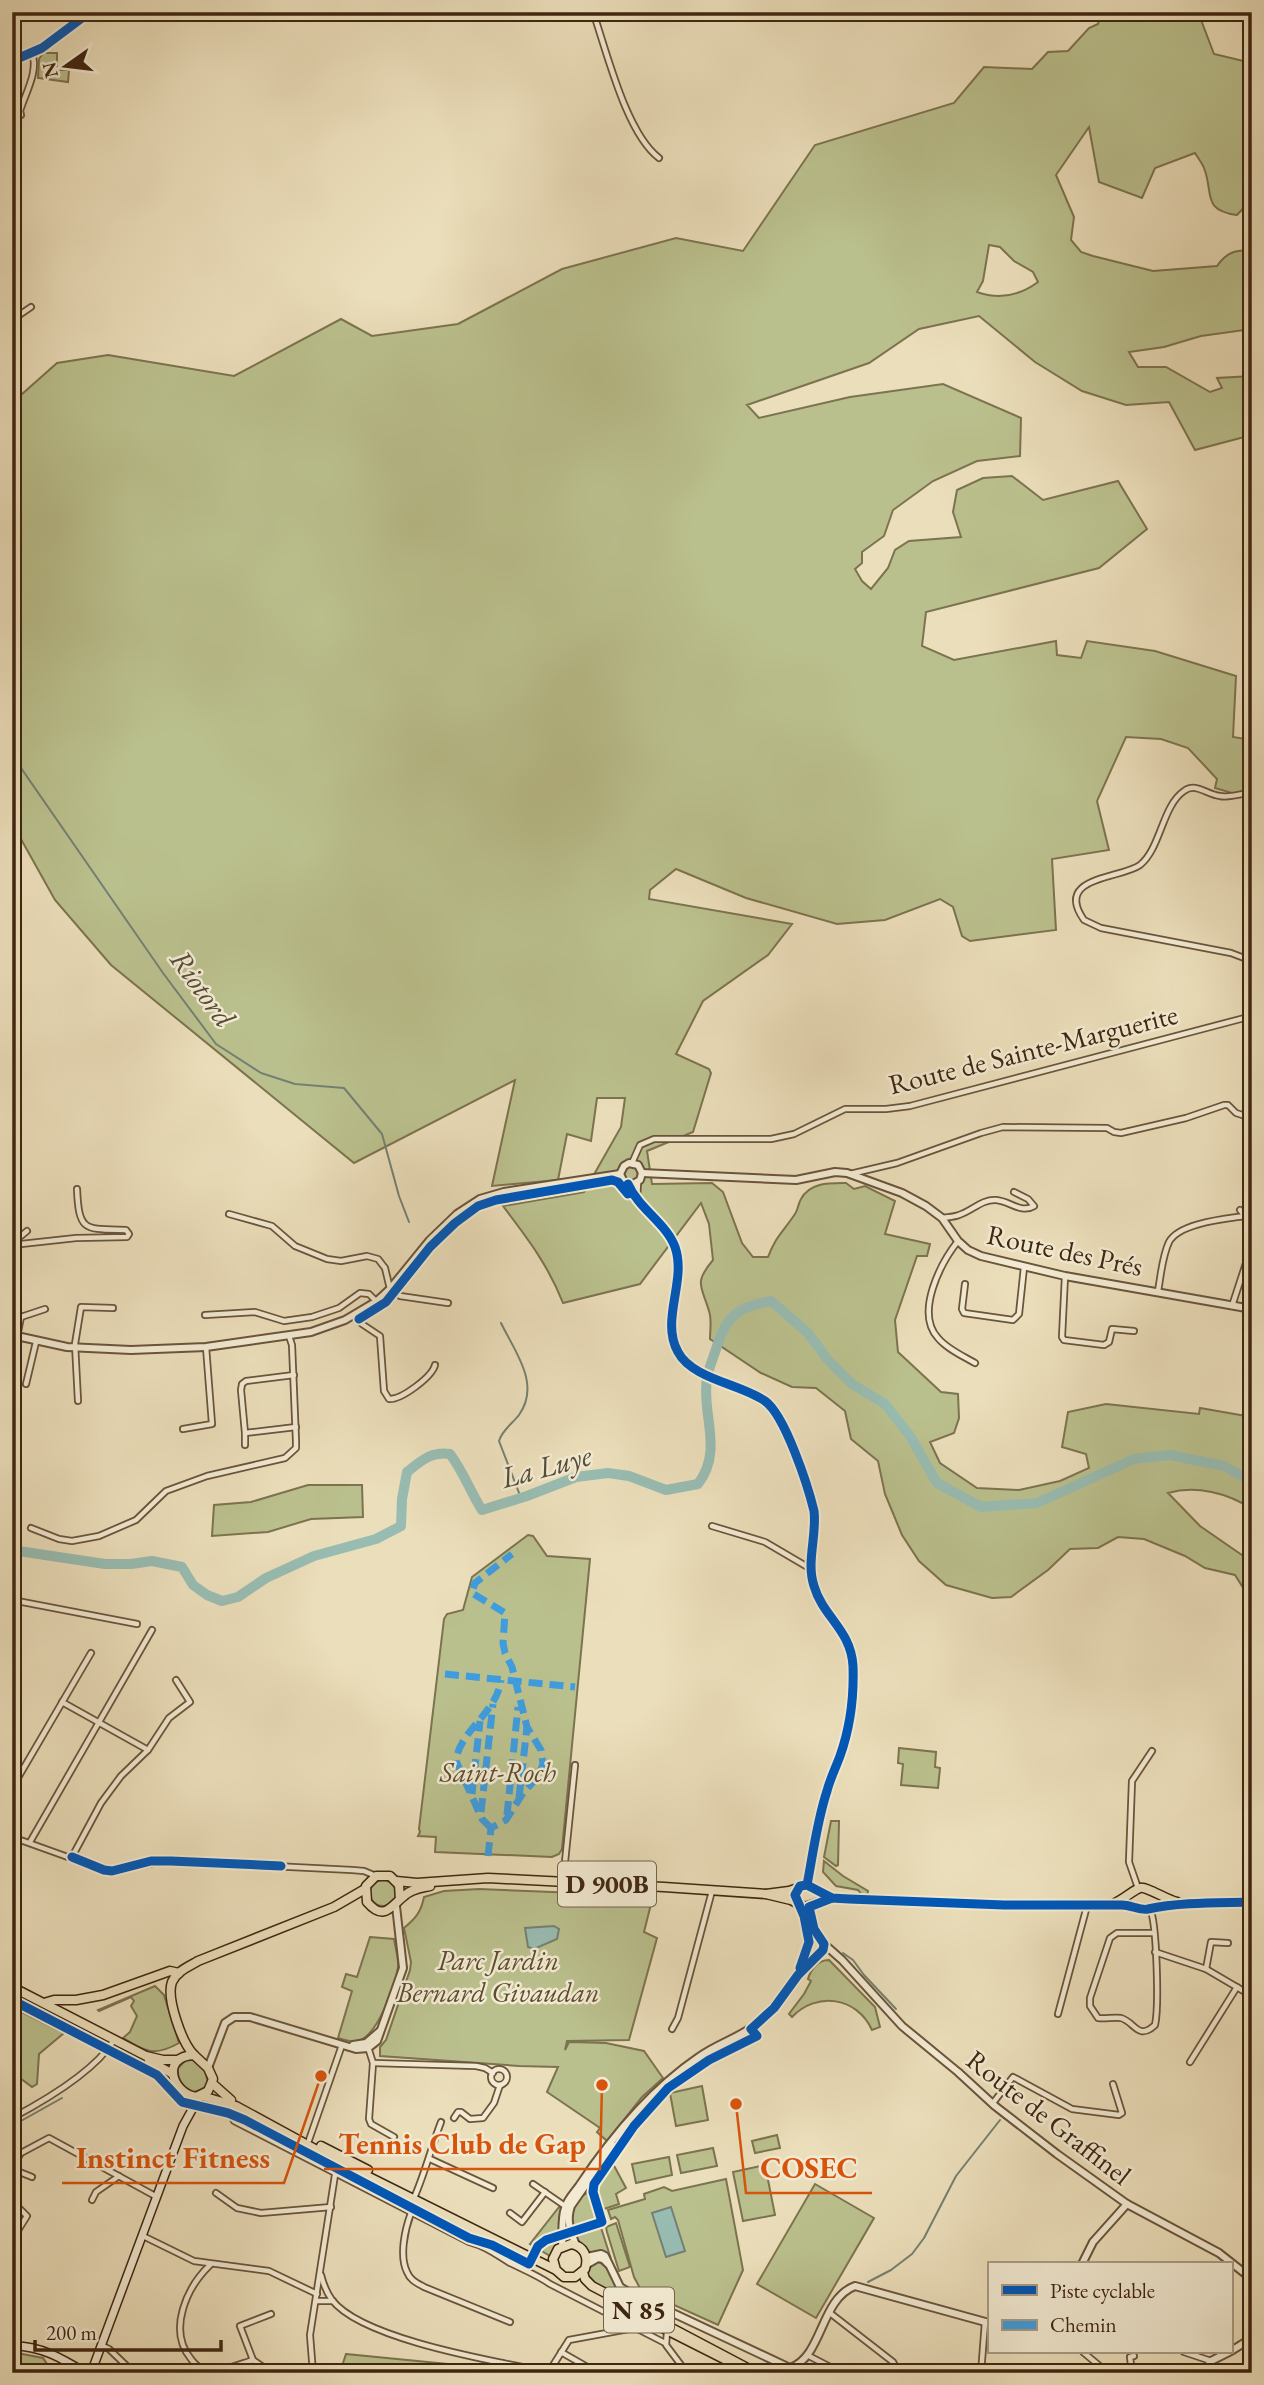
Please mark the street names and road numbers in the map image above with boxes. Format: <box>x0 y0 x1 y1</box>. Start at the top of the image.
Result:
street label: Route de Sainte-Marguerite <box>885 996 1181 1102</box>
street label: Route des Prés <box>984 1216 1146 1284</box>
road number: D 900B <box>558 1862 656 1907</box>
street label: Route de Graffinel <box>959 2041 1139 2193</box>
road number: N 85 <box>604 2288 674 2332</box>

